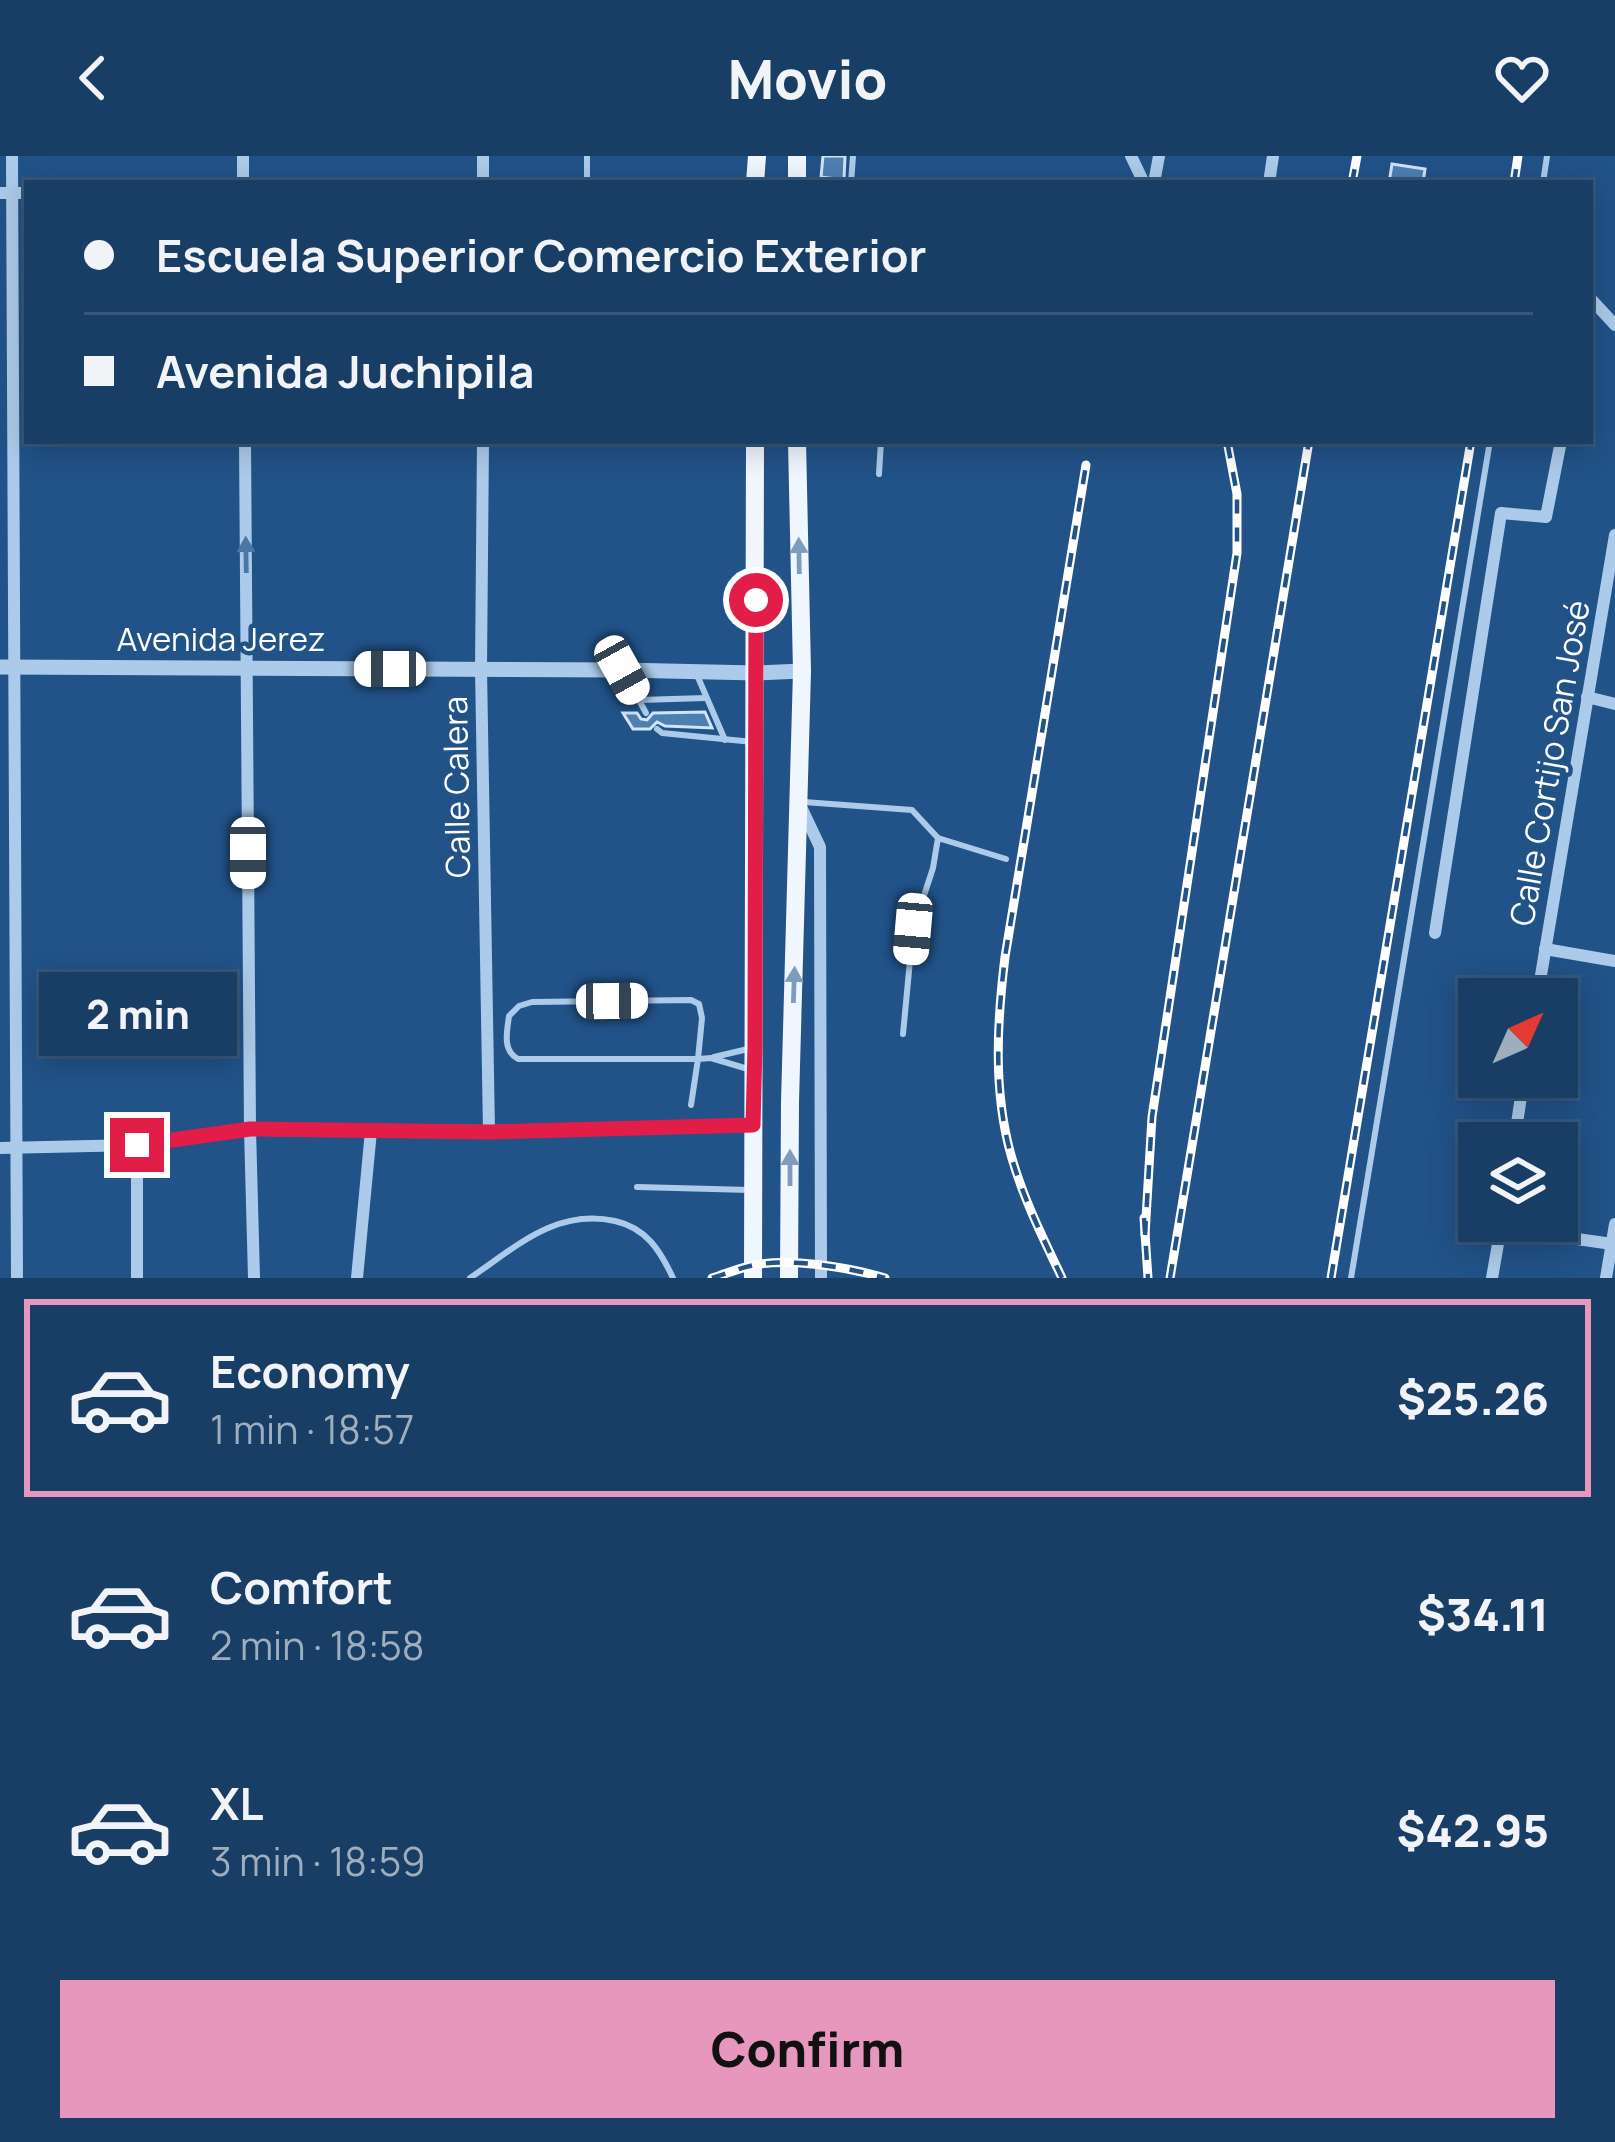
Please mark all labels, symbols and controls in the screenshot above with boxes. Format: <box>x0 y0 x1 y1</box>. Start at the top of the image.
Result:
text: Movio <box>728 41 887 115</box>
icon: back <box>60 45 126 111</box>
icon: heart <box>1489 45 1555 111</box>
text: Escuela Superior Comercio Exterior <box>156 224 927 286</box>
text: Avenida Juchipila <box>156 340 534 402</box>
one-way arrow <box>236 535 256 573</box>
one-way arrow <box>790 536 809 574</box>
route start <box>729 573 783 627</box>
street label: Calle Cortijo San José <box>1498 597 1600 929</box>
street label: Avenida Jerez <box>116 616 326 661</box>
car <box>589 630 655 710</box>
car <box>354 651 426 687</box>
street label: Calle Calera <box>432 696 480 878</box>
car <box>230 817 266 889</box>
car <box>892 892 934 966</box>
one-way arrow <box>784 965 803 1003</box>
callout: 2 min <box>38 971 236 1055</box>
north arrow <box>1458 978 1578 1098</box>
map controls <box>1458 978 1578 1242</box>
car <box>576 982 648 1020</box>
text: 2 min <box>86 987 190 1041</box>
route end <box>110 1118 164 1172</box>
button: layers <box>1458 1122 1578 1242</box>
one-way arrow <box>780 1148 800 1186</box>
text: Economy <box>210 1340 410 1402</box>
icon: car <box>66 1344 174 1452</box>
text: $25.26 <box>1397 1367 1549 1429</box>
text: 1 min · 18:57 <box>210 1402 414 1456</box>
text: Comfort <box>210 1556 393 1618</box>
icon: car <box>66 1560 174 1668</box>
text: $34.11 <box>1417 1583 1549 1645</box>
text: 2 min · 18:58 <box>210 1618 424 1672</box>
text: XL <box>210 1772 264 1834</box>
icon: car <box>66 1776 174 1884</box>
text: $42.95 <box>1396 1799 1549 1861</box>
text: 3 min · 18:59 <box>210 1834 425 1888</box>
button: Confirm <box>60 1980 1555 2118</box>

